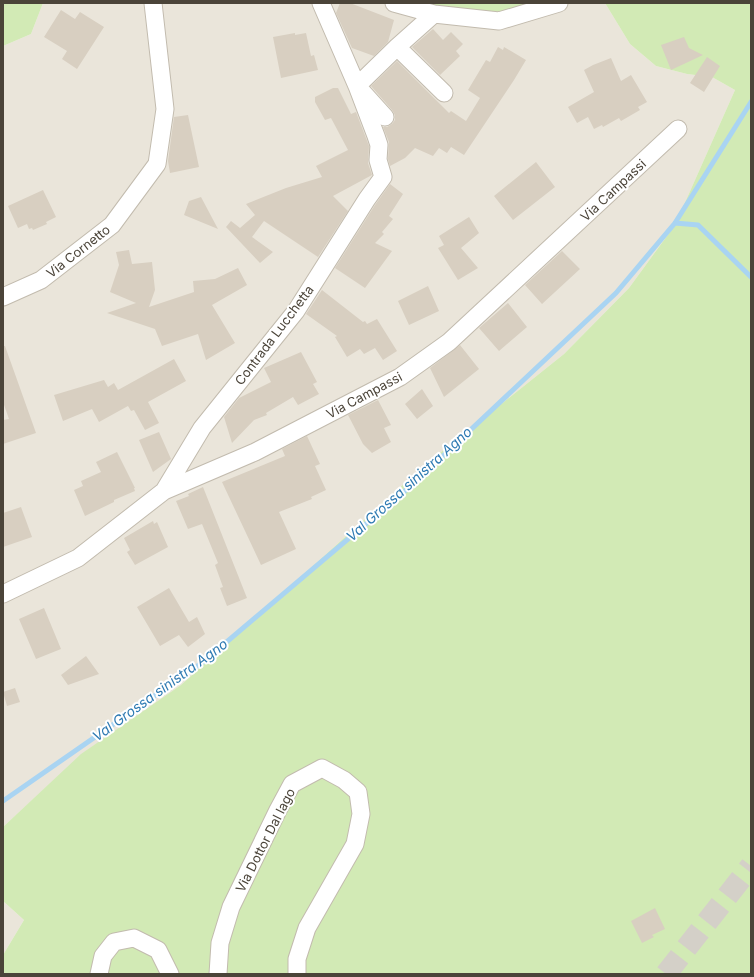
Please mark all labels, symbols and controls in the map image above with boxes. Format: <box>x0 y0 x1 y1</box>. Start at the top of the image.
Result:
street label: Via Campassi <box>577 156 649 224</box>
street label: Via Cornetto <box>43 221 113 281</box>
street label: Contrada Lucchetta <box>231 282 317 388</box>
street label: Via Campassi <box>323 368 405 422</box>
water label: Val Grossa sinistra Agno <box>342 423 475 544</box>
water label: Val Grossa sinistra Agno <box>89 635 231 744</box>
street label: Via Dottor Dal lago <box>232 785 298 895</box>

